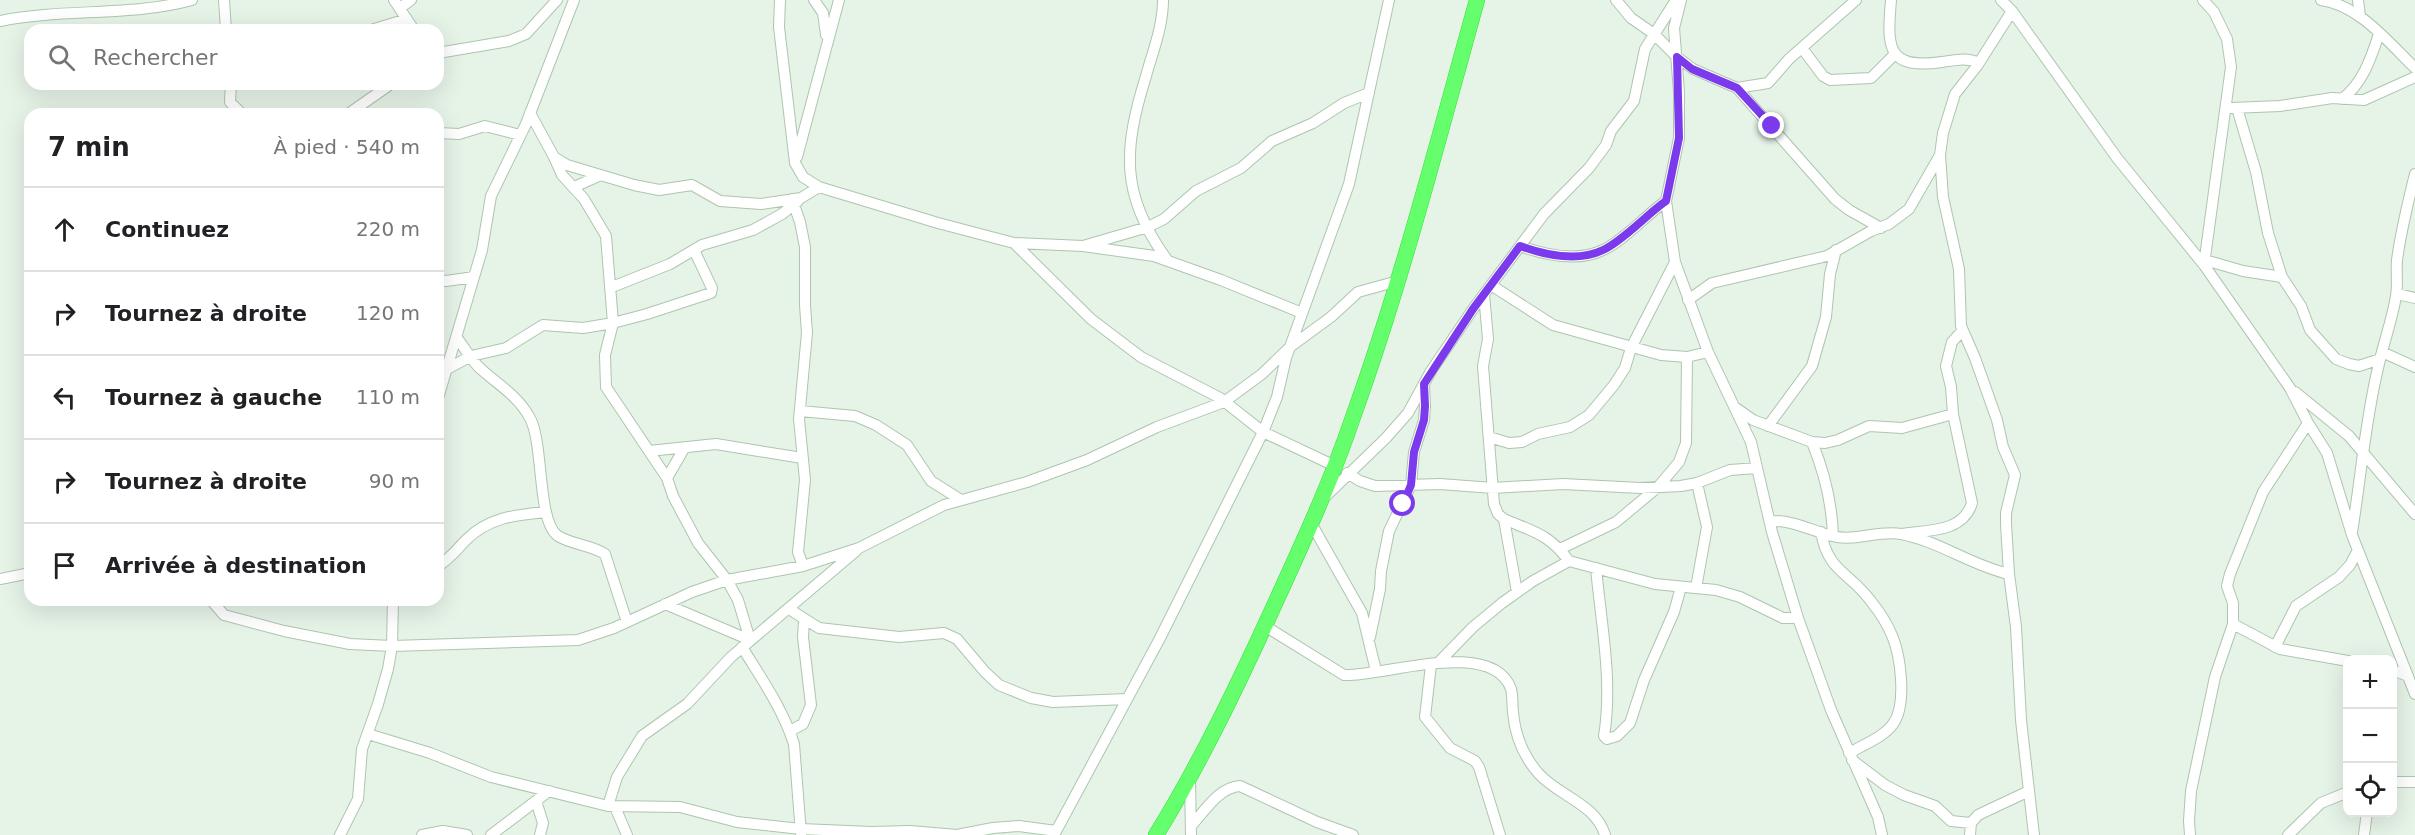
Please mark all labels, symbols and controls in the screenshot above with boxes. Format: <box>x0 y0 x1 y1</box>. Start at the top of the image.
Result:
search box <box>24 24 444 90</box>
icon: search <box>45 41 78 74</box>
text: Rechercher <box>93 45 218 70</box>
route end <box>1758 112 1784 138</box>
text: 7 min <box>48 132 130 162</box>
text: À pied · 540 m <box>274 135 420 159</box>
icon: ahead <box>48 213 81 246</box>
text: Continuez <box>105 217 229 242</box>
text: 220 m <box>356 217 420 241</box>
icon: right <box>48 297 81 330</box>
text: Tournez à droite <box>105 301 307 326</box>
text: 120 m <box>356 301 420 325</box>
icon: left <box>48 381 81 414</box>
text: Tournez à gauche <box>105 385 322 410</box>
text: 110 m <box>356 385 420 409</box>
icon: right <box>48 465 81 498</box>
text: Tournez à droite <box>105 469 307 494</box>
text: 90 m <box>369 469 420 493</box>
route start <box>1389 490 1415 516</box>
icon: arrive <box>48 549 81 582</box>
text: Arrivée à destination <box>105 553 367 578</box>
map controls <box>2343 655 2397 817</box>
button: + <box>2343 655 2397 709</box>
button: − <box>2343 709 2397 763</box>
button: locate <box>2343 763 2397 817</box>

